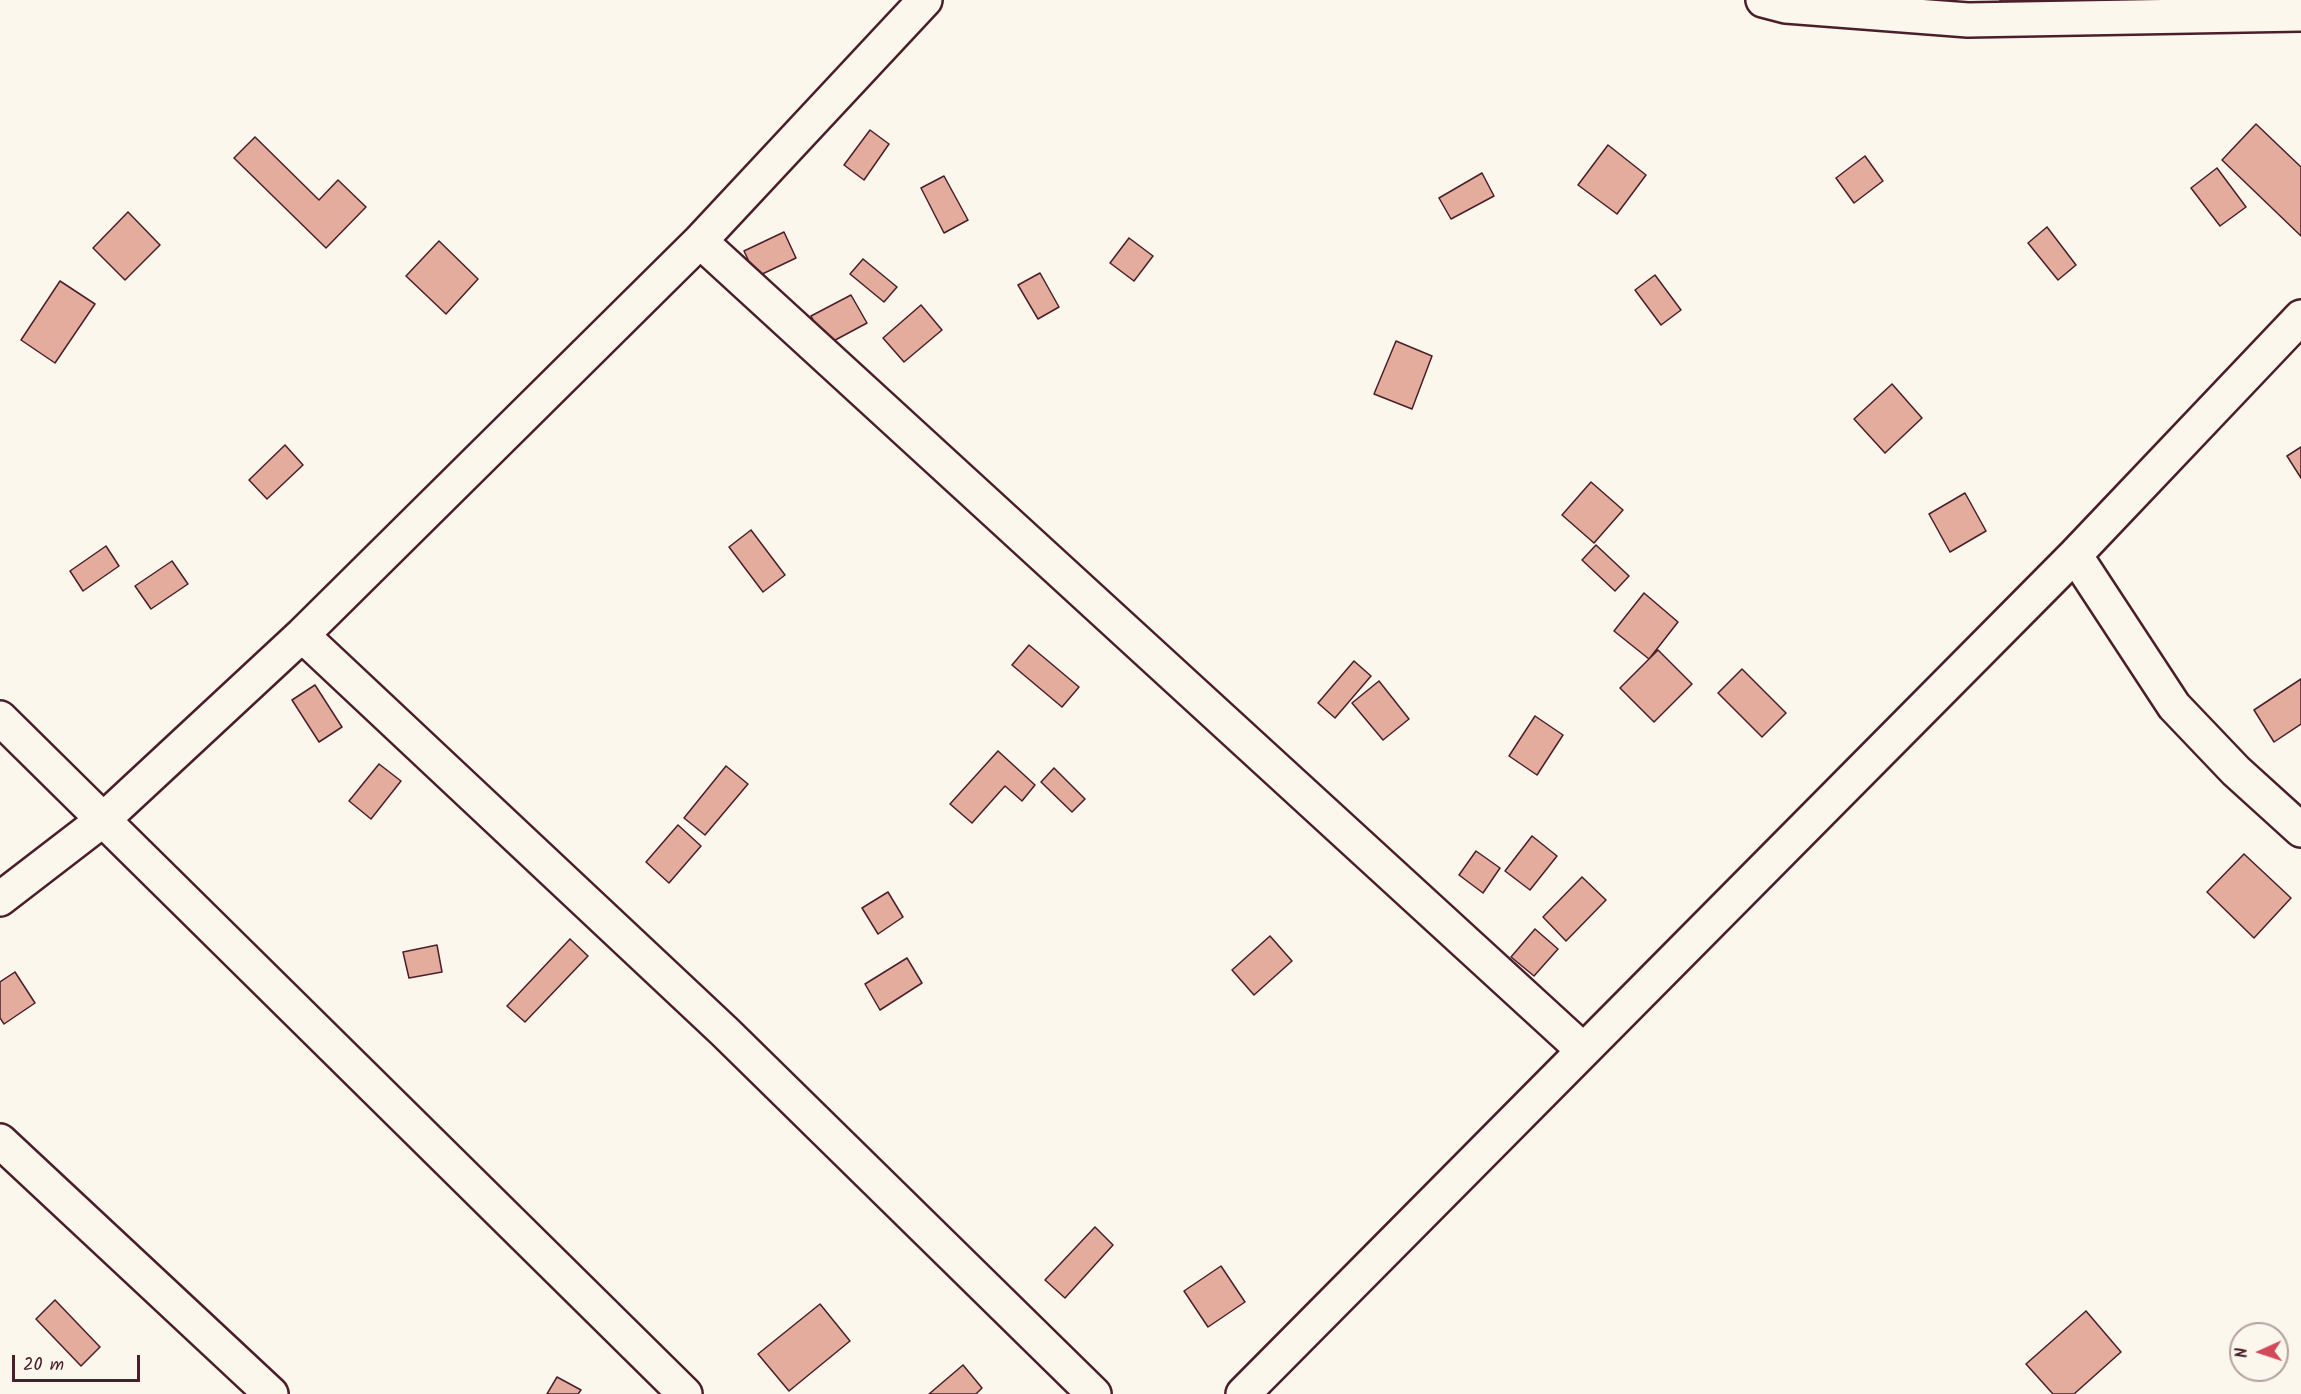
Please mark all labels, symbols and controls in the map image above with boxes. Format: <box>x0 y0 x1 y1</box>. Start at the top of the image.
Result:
north arrow <box>2229 1322 2289 1382</box>
scale bar <box>15 1343 142 1381</box>
text: N <box>2230 1347 2255 1359</box>
text: 20 m <box>23 1351 64 1380</box>

